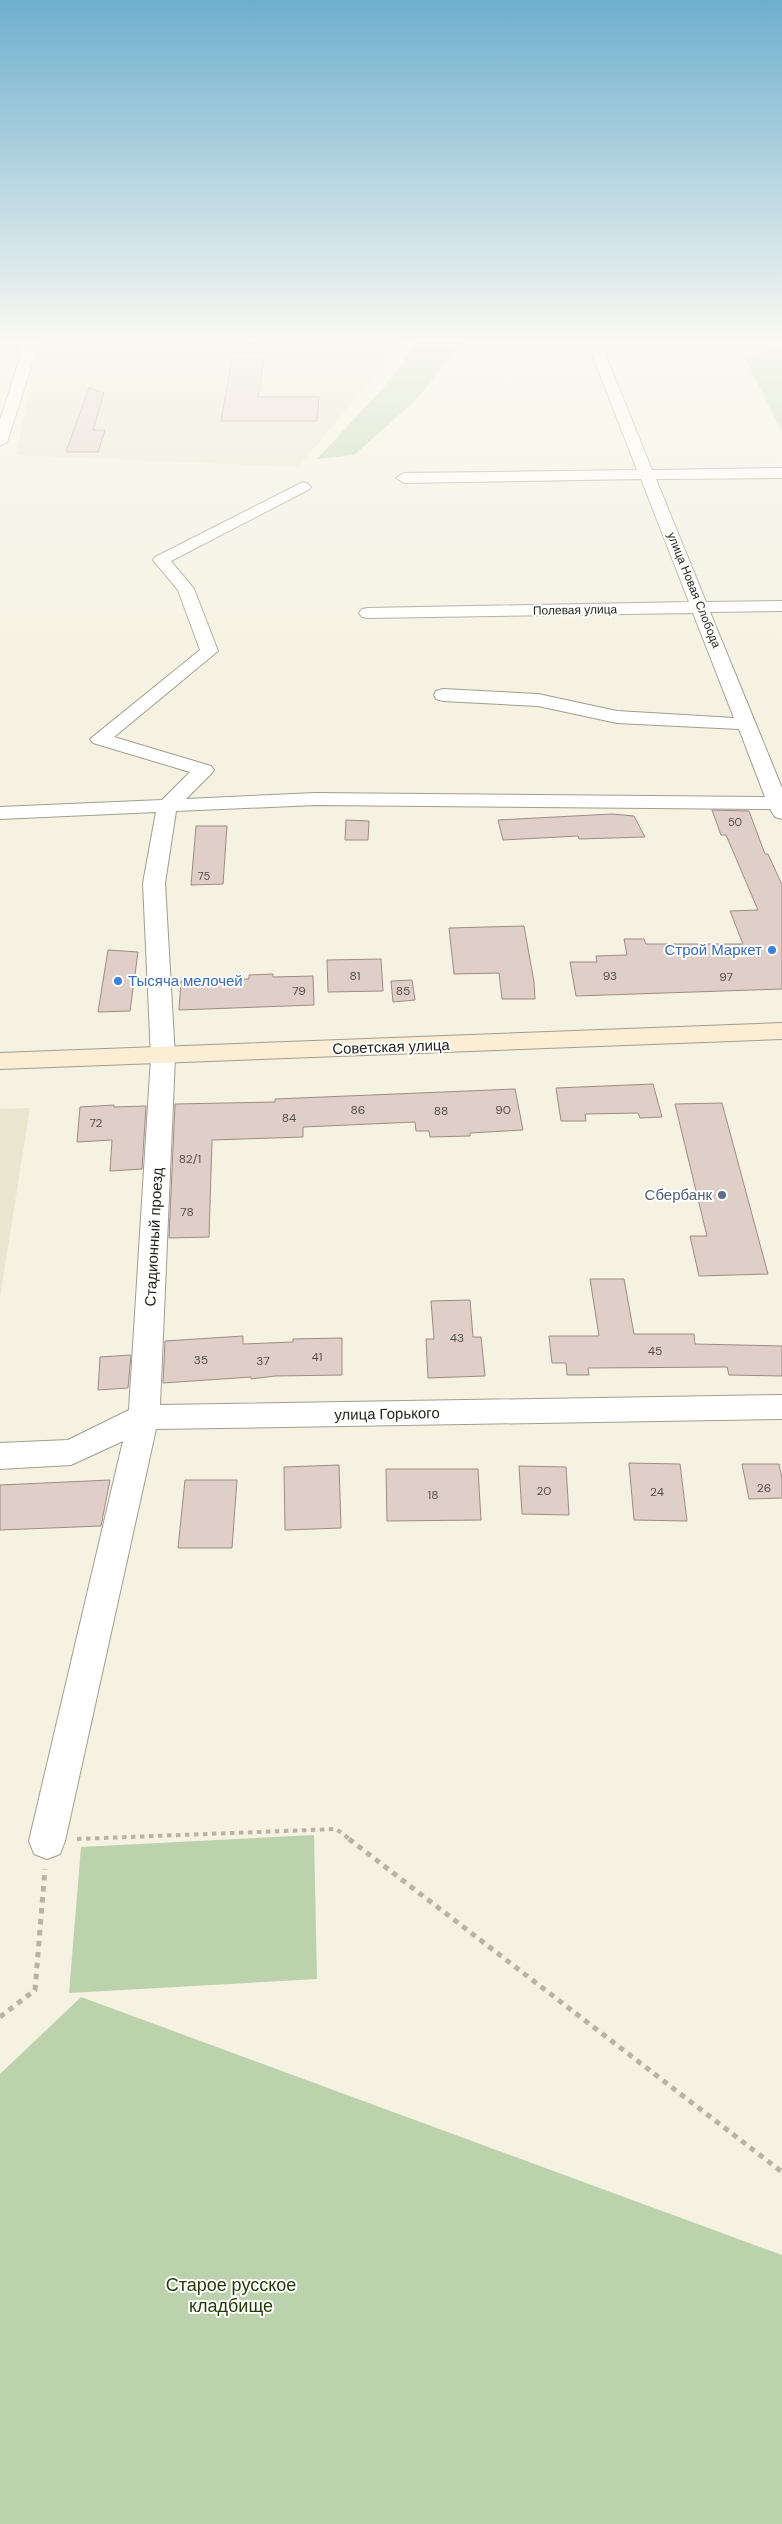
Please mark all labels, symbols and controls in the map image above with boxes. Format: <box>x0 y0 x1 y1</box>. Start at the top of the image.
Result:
street label: улица Новая Слобода <box>663 530 725 651</box>
street label: Полевая улица <box>533 601 618 619</box>
house number: 50 <box>728 815 742 829</box>
house number: 75 <box>198 869 210 883</box>
place label: Строй Маркет <box>664 940 762 960</box>
marker: Строй Маркет <box>766 944 778 956</box>
house number: 81 <box>350 968 360 984</box>
house number: 93 <box>603 968 617 984</box>
house number: 97 <box>719 969 733 985</box>
place label: Тысяча мелочей <box>128 971 243 991</box>
marker: Тысяча мелочей <box>112 975 124 987</box>
house number: 79 <box>292 983 306 999</box>
house number: 85 <box>396 983 410 999</box>
street label: Советская улица <box>332 1035 451 1059</box>
house number: 86 <box>351 1102 365 1118</box>
house number: 90 <box>495 1102 511 1118</box>
house number: 88 <box>434 1103 448 1119</box>
house number: 84 <box>282 1110 296 1126</box>
house number: 72 <box>89 1115 103 1131</box>
house number: 82/1 <box>179 1151 201 1167</box>
street label: Стадионный проезд <box>140 1167 168 1307</box>
place label: Сбербанк <box>645 1185 712 1205</box>
marker: Сбербанк <box>716 1189 728 1201</box>
house number: 78 <box>180 1204 194 1220</box>
house number: 43 <box>450 1330 464 1346</box>
house number: 45 <box>648 1343 662 1359</box>
house number: 41 <box>311 1349 323 1365</box>
house number: 35 <box>194 1352 208 1368</box>
house number: 37 <box>256 1353 270 1369</box>
street label: улица Горького <box>334 1403 440 1425</box>
house number: 26 <box>757 1480 771 1496</box>
house number: 20 <box>536 1483 552 1499</box>
house number: 24 <box>650 1484 664 1500</box>
house number: 18 <box>427 1487 439 1503</box>
park label: Старое русское кладбище <box>166 2273 296 2318</box>

